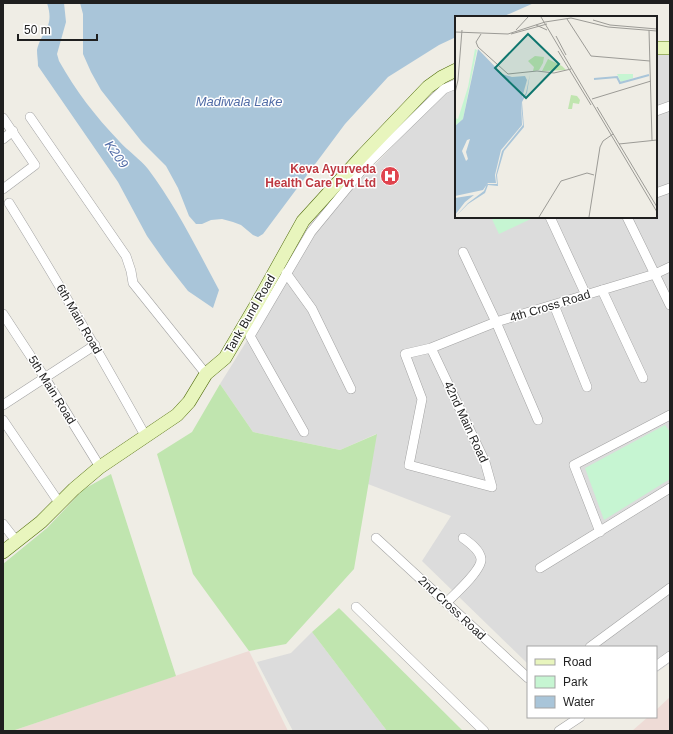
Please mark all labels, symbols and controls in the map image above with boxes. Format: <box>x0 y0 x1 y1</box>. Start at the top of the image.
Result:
scale bar <box>18 16 97 42</box>
inset map <box>455 16 657 218</box>
text: 50 m <box>24 23 51 37</box>
water label: Madiwala Lake <box>196 94 282 109</box>
water label: K209 <box>102 138 131 171</box>
place label: Keva Ayurveda Health Care Pvt Ltd <box>265 162 376 190</box>
hospital icon: Keva Ayurveda Health Care Pvt Ltd <box>379 165 401 187</box>
street label: Tank Bund Road <box>222 272 278 356</box>
street label: 6th Main Road <box>53 282 105 356</box>
street label: 4th Cross Road <box>508 287 592 325</box>
street label: 5th Main Road <box>25 353 79 427</box>
street label: 42nd Main Road <box>441 379 491 465</box>
street label: 2nd Cross Road <box>416 573 488 643</box>
legend <box>527 646 657 718</box>
text: Road <box>563 655 592 669</box>
text: Park <box>563 675 589 689</box>
text: Water <box>563 695 595 709</box>

